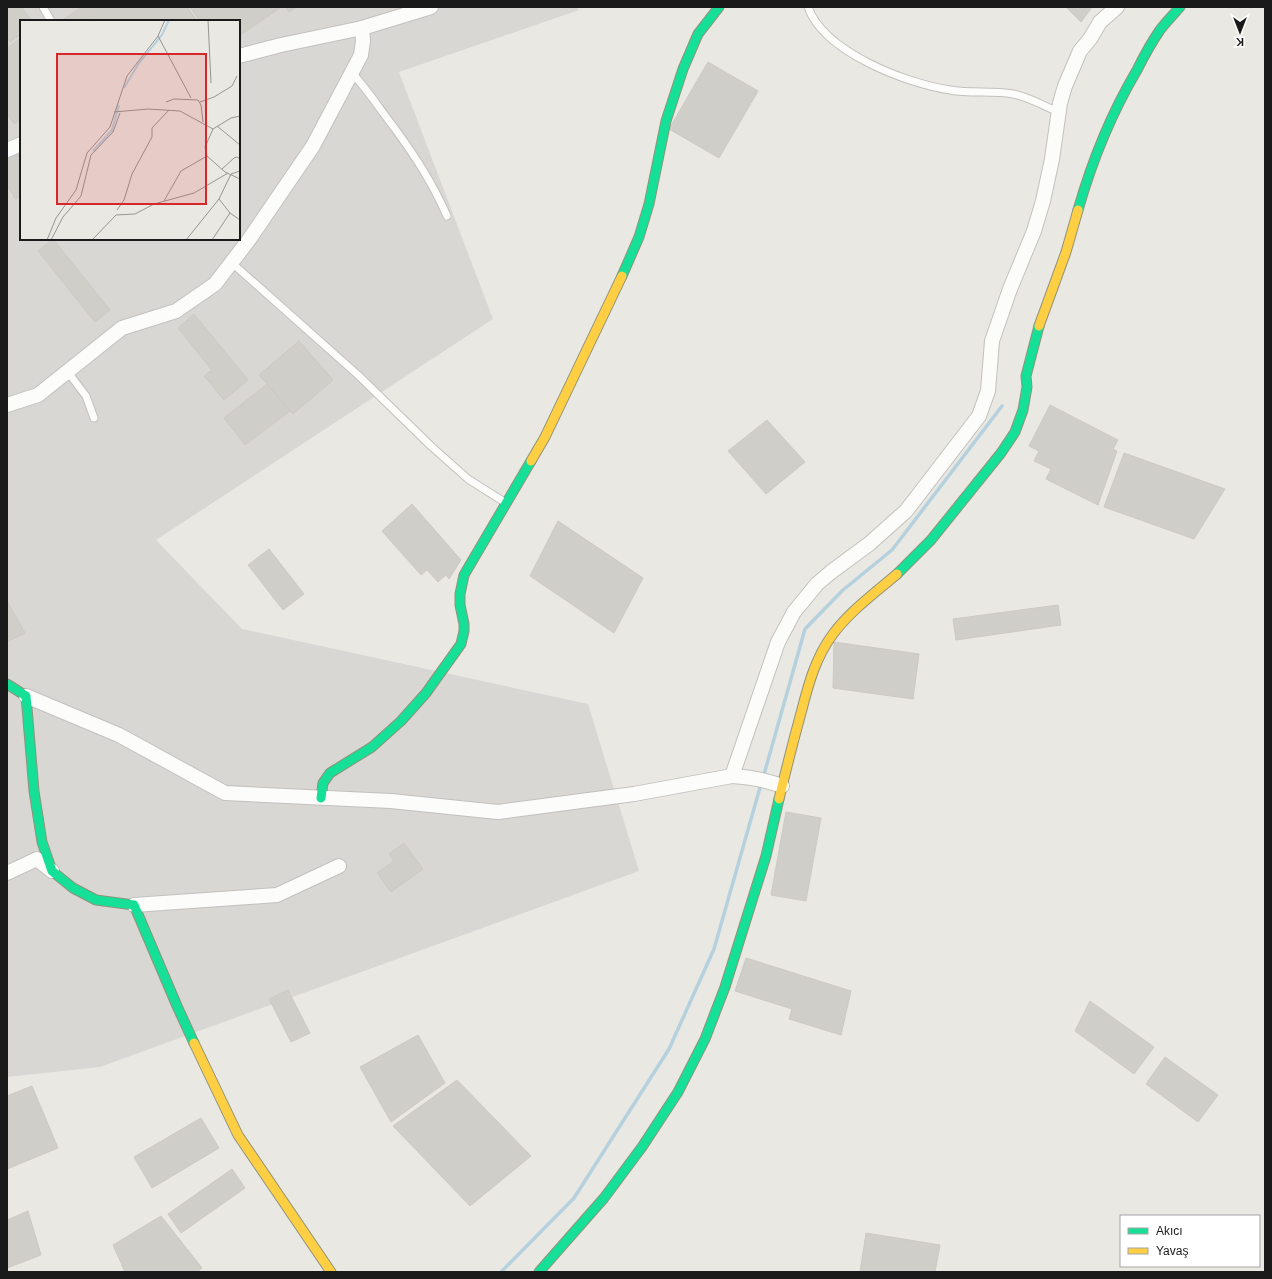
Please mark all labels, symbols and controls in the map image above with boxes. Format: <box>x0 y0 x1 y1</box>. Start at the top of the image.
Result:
north arrow <box>1220 12 1260 52</box>
inset map <box>20 20 240 240</box>
text: K <box>1236 36 1244 48</box>
legend <box>1120 1215 1260 1267</box>
text: Akıcı <box>1156 1224 1183 1238</box>
text: Yavaş <box>1156 1244 1188 1258</box>

